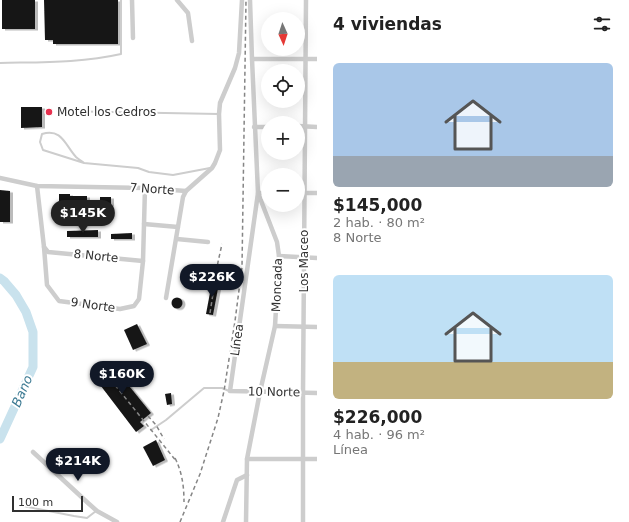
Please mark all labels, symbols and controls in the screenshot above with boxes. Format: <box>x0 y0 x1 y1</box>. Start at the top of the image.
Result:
north arrow <box>261 12 305 56</box>
map controls <box>261 12 305 212</box>
icon: filters <box>591 13 613 35</box>
text: 4 viviendas <box>333 14 442 34</box>
button: locate <box>261 64 305 108</box>
icon: home <box>437 89 509 161</box>
place label: Motel los Cedros <box>57 105 156 119</box>
marker: Motel los Cedros <box>44 107 54 117</box>
button: + <box>261 116 305 160</box>
button: − <box>261 168 305 212</box>
street label: 7 Norte <box>129 180 175 198</box>
text: $145,000 <box>333 195 422 215</box>
pin: $145K <box>55 200 111 234</box>
text: $145K <box>60 205 106 220</box>
text: 2 hab. · 80 m² <box>333 215 425 230</box>
street label: Los Maceo <box>297 230 311 292</box>
text: 8 Norte <box>333 230 382 245</box>
street label: 8 Norte <box>73 247 119 265</box>
street label: Moncada <box>269 258 285 312</box>
pin: $226K <box>184 264 240 298</box>
text: $226K <box>189 269 235 284</box>
street label: 9 Norte <box>70 295 116 315</box>
icon: home <box>437 301 509 373</box>
street label: Línea <box>228 323 246 357</box>
pin: $160K <box>94 361 150 395</box>
text: $160K <box>99 366 145 381</box>
water label: Bano <box>8 373 36 409</box>
street label: 10 Norte <box>248 385 300 399</box>
text: $226,000 <box>333 407 422 427</box>
text: 4 hab. · 96 m² <box>333 427 425 442</box>
text: Línea <box>333 442 368 457</box>
pin: $214K <box>50 448 106 482</box>
text: $214K <box>55 453 101 468</box>
scale bar <box>12 494 83 513</box>
text: 100 m <box>18 496 53 509</box>

